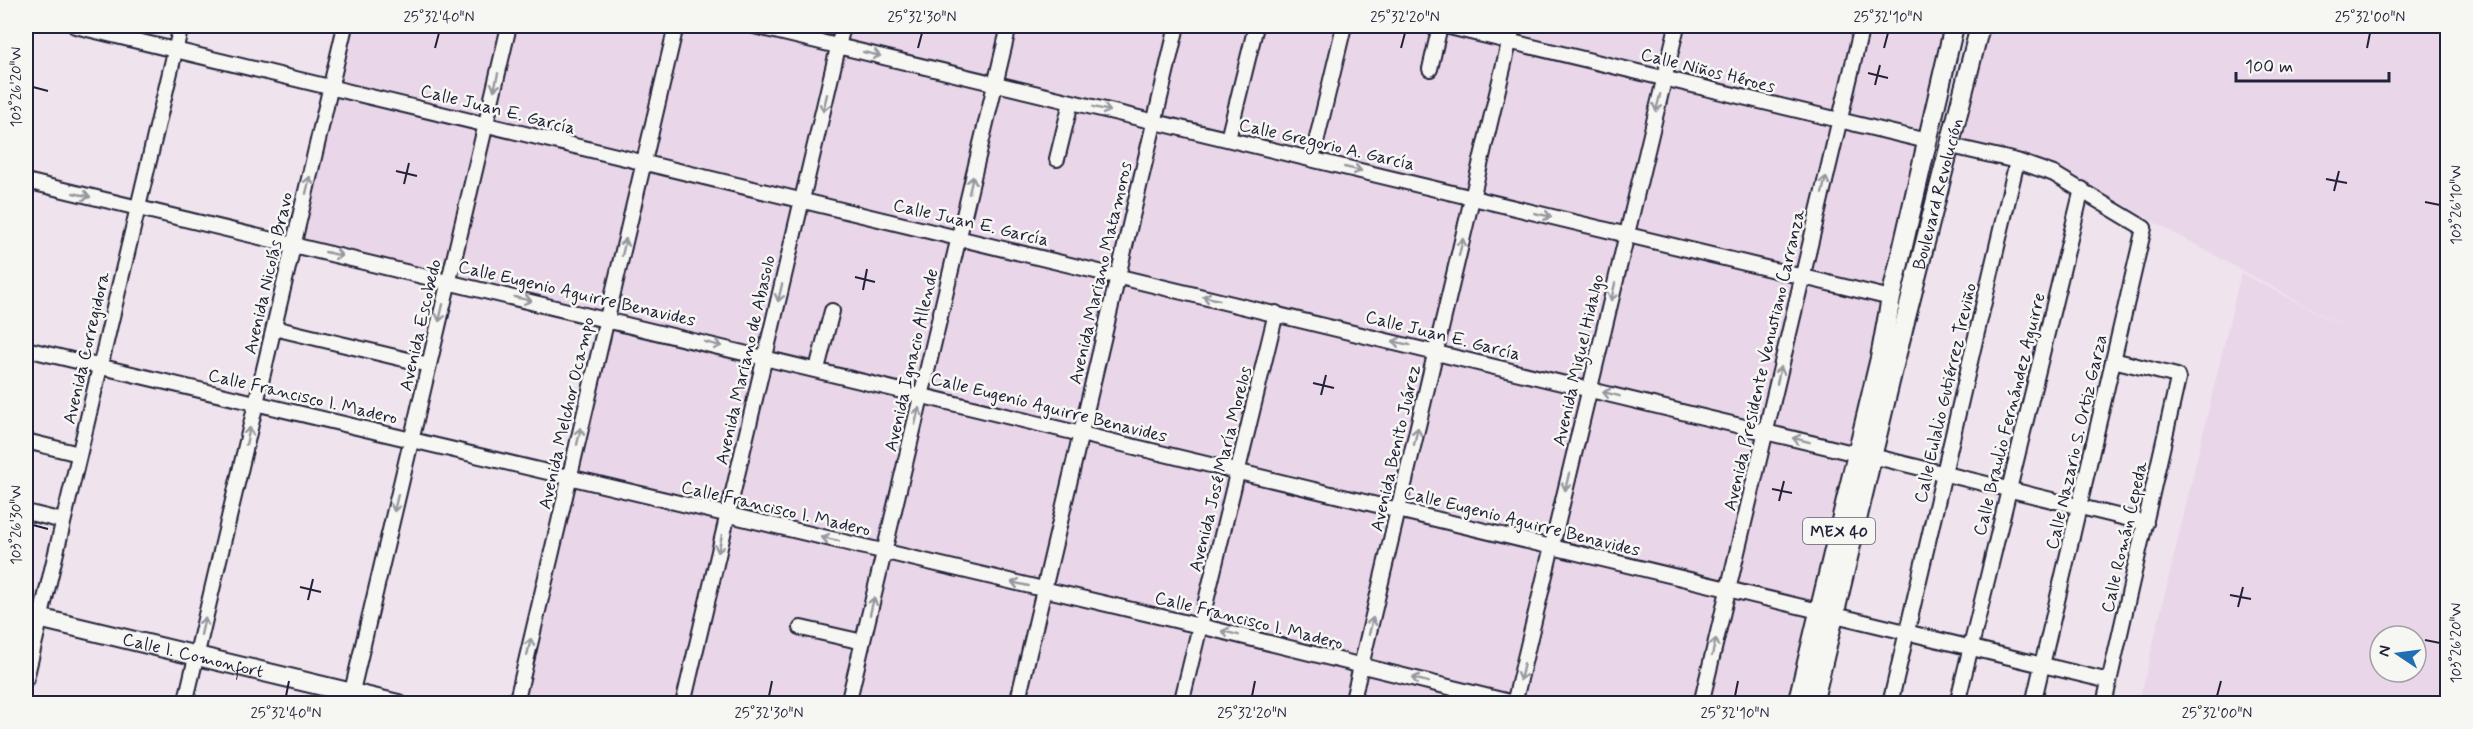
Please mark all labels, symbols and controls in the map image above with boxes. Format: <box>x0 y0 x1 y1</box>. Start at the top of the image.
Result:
text: 25°32'40"N <box>403 8 475 28</box>
text: 25°32'30"N <box>887 8 957 28</box>
text: 25°32'20"N <box>1370 8 1440 28</box>
text: 25°32'10"N <box>1853 8 1923 28</box>
text: 25°32'00"N <box>2335 8 2405 28</box>
street label: Calle Niños Héroes <box>1638 43 1778 99</box>
scale bar <box>2236 45 2389 83</box>
text: 103°26'20"W <box>7 47 27 127</box>
one-way arrow <box>862 48 881 60</box>
text: 100 m <box>2245 55 2293 79</box>
one-way arrow <box>490 72 501 92</box>
street label: Calle Juan E. García <box>418 79 578 141</box>
one-way arrow <box>818 93 830 112</box>
one-way arrow <box>1652 93 1664 112</box>
one-way arrow <box>1092 104 1111 115</box>
street label: Calle Gregorio A. García <box>1236 113 1417 178</box>
street label: Boulevard Revolución <box>1908 116 1969 273</box>
street label: Avenida Mariano Matamoros <box>1064 159 1138 387</box>
one-way arrow <box>1343 164 1362 176</box>
text: 103°26'10"W <box>2447 165 2467 245</box>
one-way arrow <box>302 176 314 195</box>
one-way arrow <box>966 176 978 195</box>
one-way arrow <box>1818 176 1830 195</box>
one-way arrow <box>73 189 92 201</box>
street label: Avenida Nicolás Bravo <box>239 190 299 357</box>
street label: Calle Juan E. García <box>891 193 1051 253</box>
street label: Avenida Presidente Venustiano Carranza <box>1719 207 1811 513</box>
one-way arrow <box>1533 209 1552 221</box>
one-way arrow <box>618 237 630 256</box>
one-way arrow <box>1455 238 1467 257</box>
one-way arrow <box>323 249 343 260</box>
street label: Avenida Mariano de Abasolo <box>710 253 782 467</box>
street label: Calle Eugenio Aguirre Benavides <box>456 255 698 333</box>
street label: Avenida Escobedo <box>394 257 448 393</box>
street label: Avenida Ignacio Allende <box>879 266 945 454</box>
street label: Avenida Corregidora <box>58 270 116 427</box>
street label: Avenida Miguel Hidalgo <box>1548 272 1612 449</box>
street label: Calle Eulalio Gutiérrez Treviño <box>1909 281 1983 506</box>
one-way arrow <box>773 283 785 302</box>
one-way arrow <box>1606 283 1618 302</box>
street label: Calle Braulio Fernández Aguirre <box>1968 290 2052 538</box>
one-way arrow <box>1202 291 1221 303</box>
one-way arrow <box>513 294 532 305</box>
one-way arrow <box>435 303 447 322</box>
street label: Calle Juan E. García <box>1363 305 1523 367</box>
street label: Avenida Melchor Ocampo <box>533 315 601 512</box>
street label: Calle Nazario S. Ortiz Garza <box>2041 332 2113 552</box>
one-way arrow <box>1392 337 1411 348</box>
one-way arrow <box>703 339 722 351</box>
street label: Avenida Benito Juárez <box>1365 362 1427 534</box>
street label: Calle Francisco I. Madero <box>206 364 400 430</box>
street label: Avenida José María Morelos <box>1184 364 1258 574</box>
one-way arrow <box>1773 366 1785 385</box>
street label: Calle Eugenio Aguirre Benavides <box>928 367 1170 449</box>
one-way arrow <box>1602 387 1621 399</box>
one-way arrow <box>911 407 923 426</box>
one-way arrow <box>242 427 254 446</box>
one-way arrow <box>573 427 585 446</box>
one-way arrow <box>1410 427 1422 446</box>
one-way arrow <box>1791 433 1810 445</box>
street label: Calle Román Cepeda <box>2096 459 2154 615</box>
one-way arrow <box>1561 472 1573 491</box>
street label: Calle Francisco I. Madero <box>679 476 873 542</box>
street label: Calle Eugenio Aguirre Benavides <box>1401 481 1643 563</box>
text: 103°26'30"W <box>7 485 27 565</box>
one-way arrow <box>390 493 402 512</box>
road number: MEX 40 <box>1803 518 1875 544</box>
one-way arrow <box>821 533 840 545</box>
one-way arrow <box>714 534 726 553</box>
one-way arrow <box>1011 577 1030 589</box>
street label: Calle Francisco I. Madero <box>1152 586 1346 656</box>
one-way arrow <box>866 596 878 615</box>
text: 103°26'20"W <box>2447 603 2467 683</box>
one-way arrow <box>198 617 209 636</box>
one-way arrow <box>1365 617 1377 636</box>
north arrow <box>2368 624 2428 684</box>
one-way arrow <box>1221 627 1240 639</box>
street label: Calle I. Comonfort <box>120 628 266 685</box>
one-way arrow <box>524 637 535 657</box>
one-way arrow <box>1709 637 1721 656</box>
text: N <box>2373 643 2396 659</box>
one-way arrow <box>1515 662 1527 681</box>
one-way arrow <box>1411 673 1430 685</box>
text: 25°32'40"N <box>250 704 322 724</box>
text: 25°32'30"N <box>734 704 804 724</box>
text: 25°32'20"N <box>1217 704 1287 724</box>
text: 25°32'10"N <box>1700 704 1770 724</box>
text: 25°32'00"N <box>2182 704 2252 724</box>

